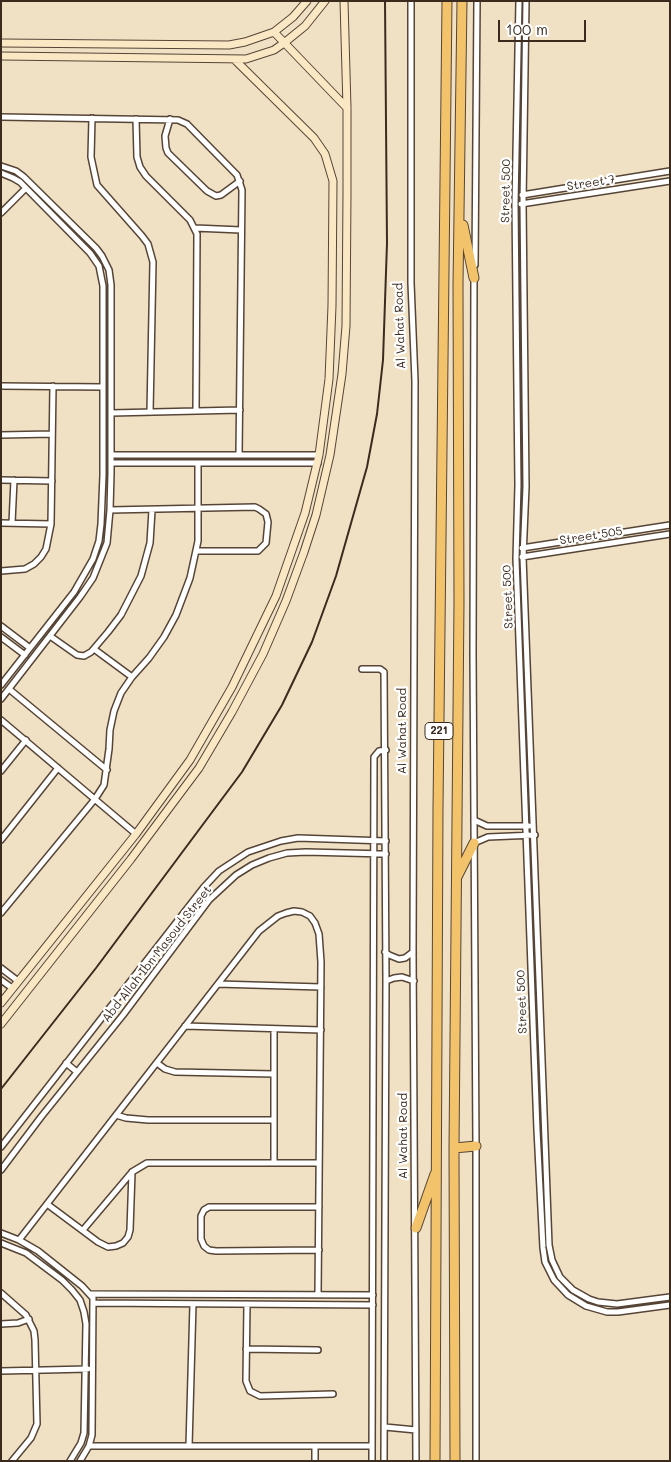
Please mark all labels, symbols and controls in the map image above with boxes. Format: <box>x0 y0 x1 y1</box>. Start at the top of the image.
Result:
scale bar <box>501 10 588 42</box>
text: 100 m <box>506 19 548 39</box>
street label: Street 500 <box>498 159 514 223</box>
street label: Street 7 <box>566 172 616 194</box>
street label: Al Wahat Road <box>391 283 409 369</box>
street label: Street 505 <box>559 524 623 548</box>
street label: Street 500 <box>500 565 516 629</box>
street label: Al Wahat Road <box>395 688 409 774</box>
road number: 221 <box>425 722 453 739</box>
street label: Abd Allah Ibn Masoud Street <box>99 883 215 1025</box>
street label: Street 500 <box>514 970 530 1034</box>
street label: Al Wahat Road <box>396 1093 410 1179</box>

